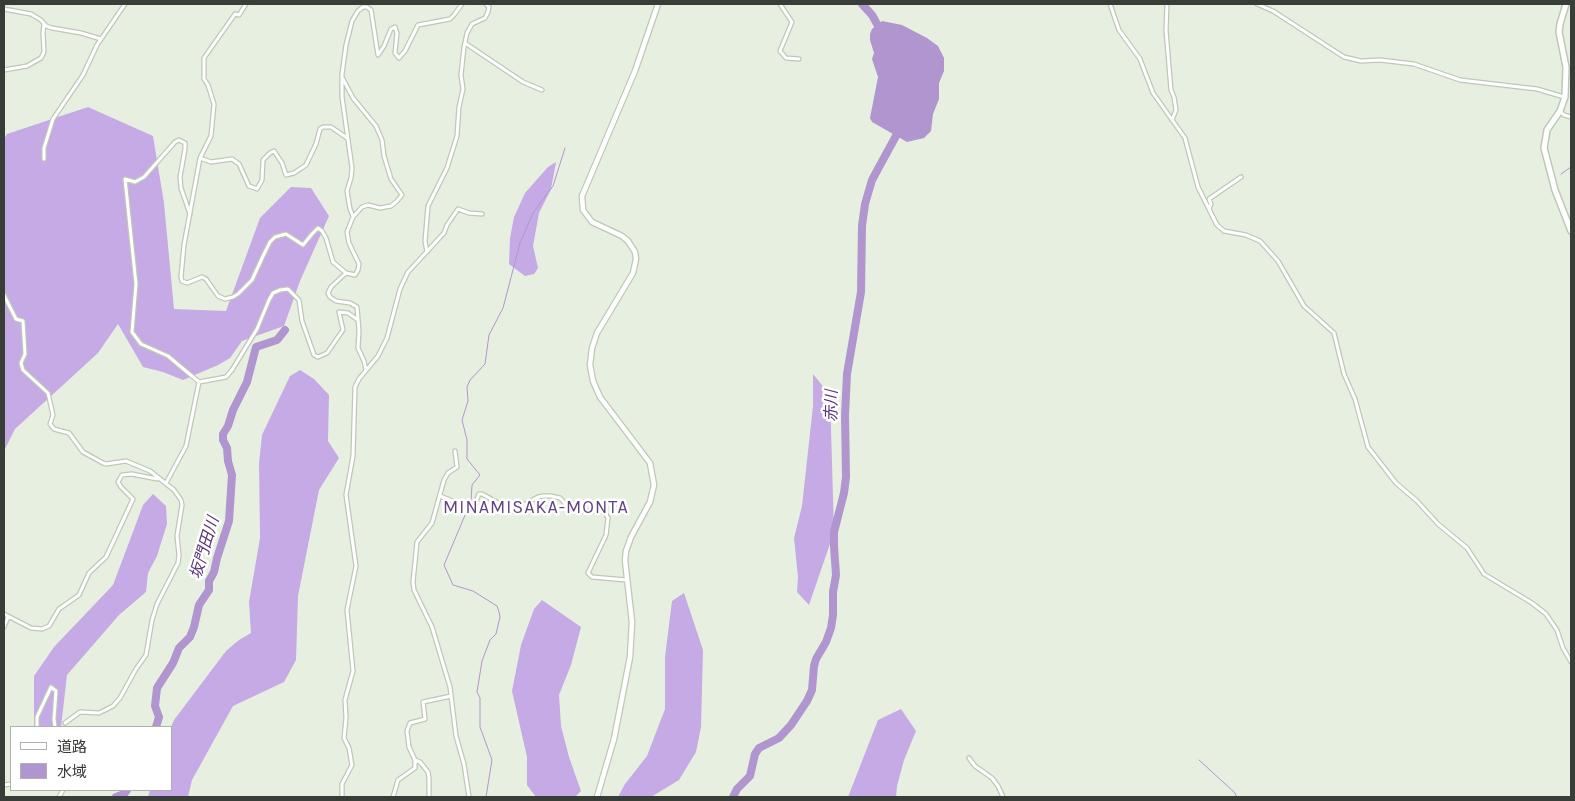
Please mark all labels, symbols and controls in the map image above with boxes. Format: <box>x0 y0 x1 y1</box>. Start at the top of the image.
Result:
water label: 赤川 <box>822 390 842 422</box>
district label: MINAMISAKA-MONTA <box>441 497 631 519</box>
water label: 坂門田川 <box>186 515 224 581</box>
legend <box>10 726 172 791</box>
text: 道路 <box>57 738 87 756</box>
text: 水域 <box>57 763 87 781</box>

